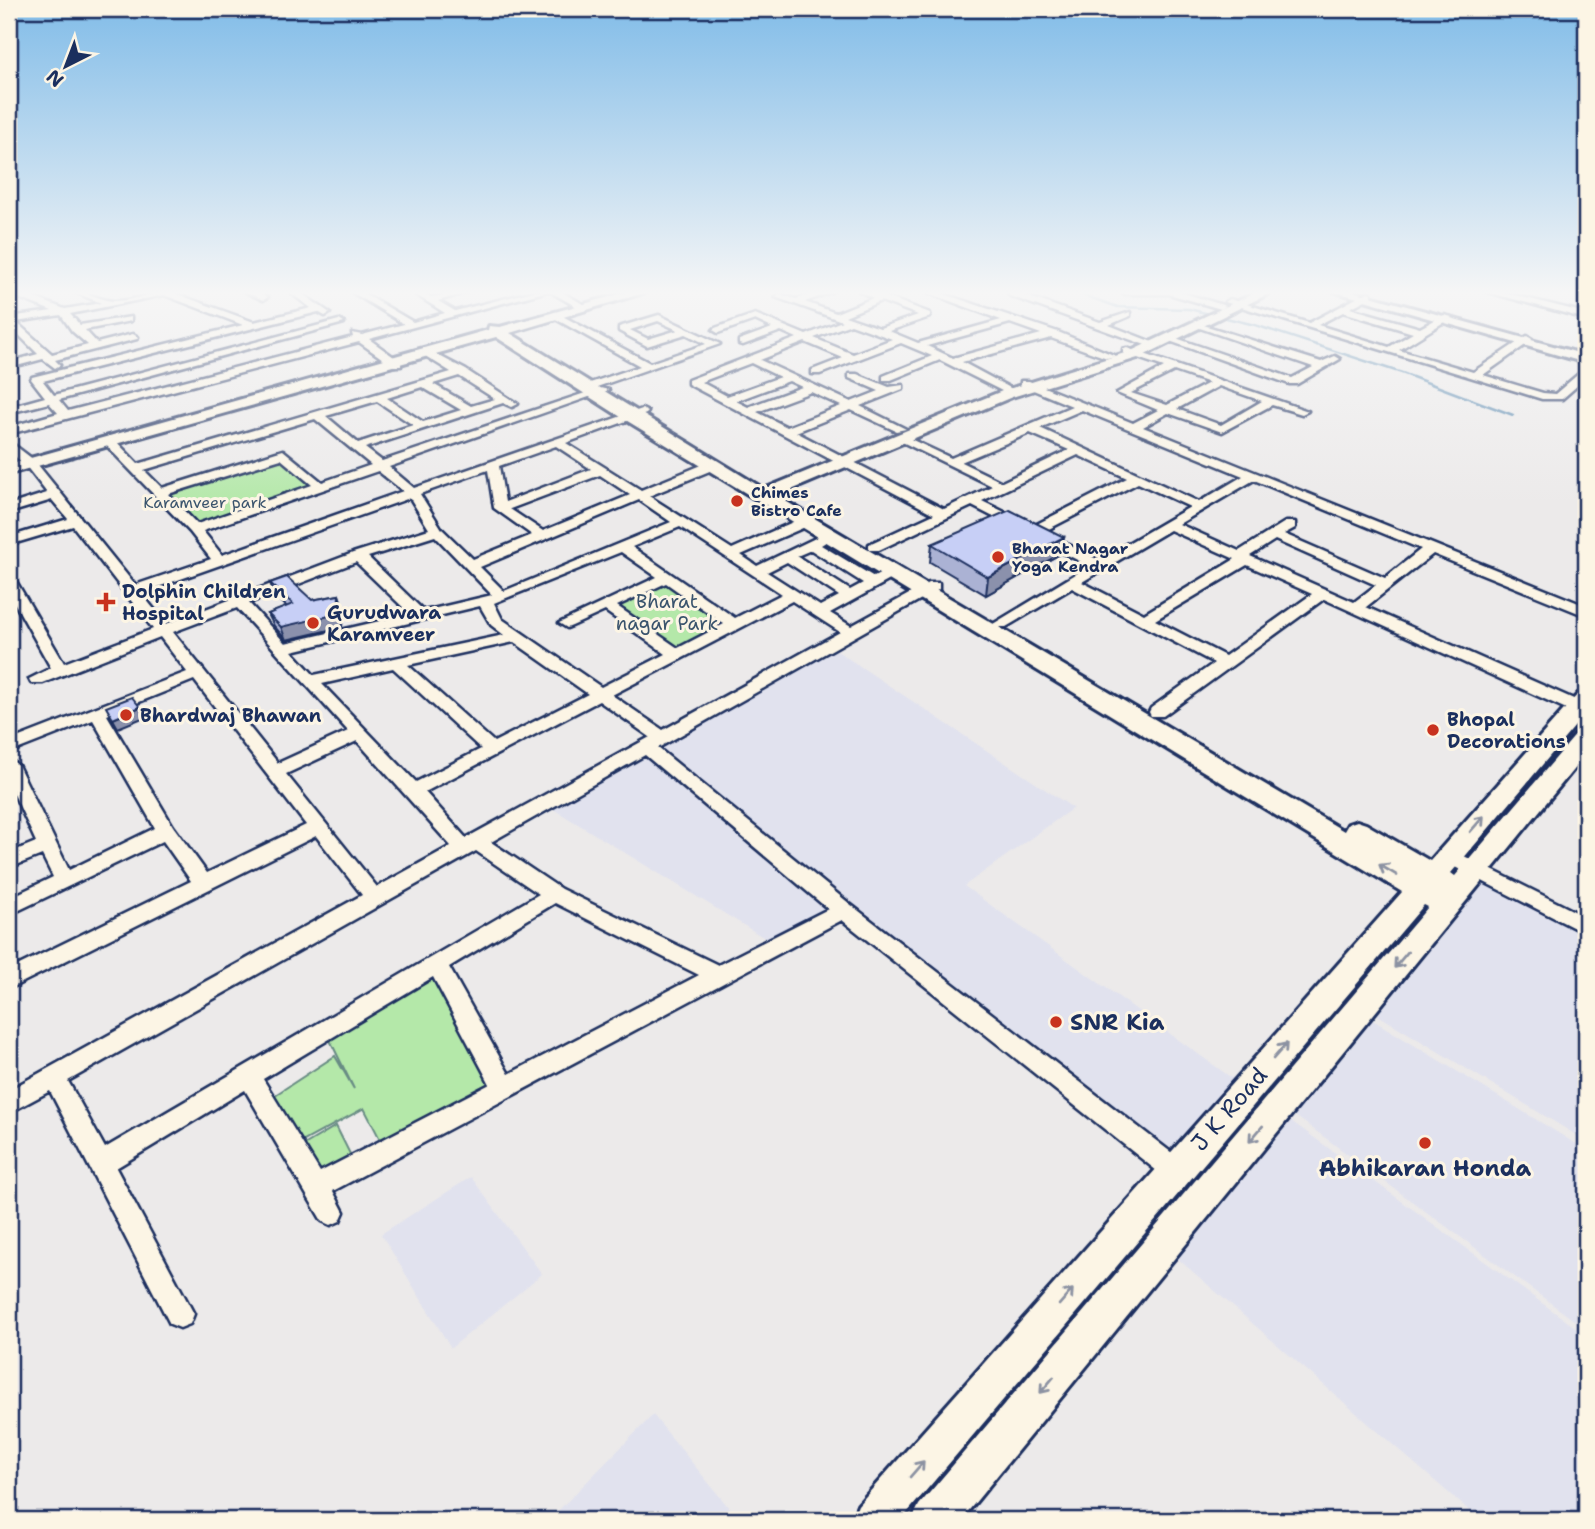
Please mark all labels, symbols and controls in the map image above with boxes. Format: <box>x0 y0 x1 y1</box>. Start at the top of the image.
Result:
north arrow <box>32 32 102 102</box>
text: N <box>41 64 69 93</box>
place label: Chimes Bistro Cafe <box>751 482 842 521</box>
park label: Karamveer park <box>143 492 267 513</box>
marker: Chimes Bistro Cafe <box>729 493 745 509</box>
place label: Bharat Nagar Yoga Kendra <box>1012 538 1129 577</box>
marker: Bharat Nagar Yoga Kendra <box>990 549 1006 565</box>
place label: Dolphin Children Hospital <box>122 579 286 626</box>
park label: Bharat nagar Park <box>616 589 718 636</box>
marker: Dolphin Children Hospital <box>96 592 116 612</box>
place label: Gurudwara Karamveer <box>327 600 441 647</box>
marker: Gurudwara Karamveer <box>305 615 321 631</box>
place label: Bhardwaj Bhawan <box>140 703 322 728</box>
marker: Bhardwaj Bhawan <box>118 707 134 723</box>
place label: Bhopal Decorations <box>1447 707 1566 754</box>
marker: Bhopal Decorations <box>1425 722 1441 738</box>
one-way arrow <box>1469 815 1485 833</box>
one-way arrow <box>1379 863 1399 877</box>
one-way arrow <box>1393 950 1409 968</box>
place label: SNR Kia <box>1070 1007 1165 1037</box>
marker: SNR Kia <box>1048 1014 1064 1030</box>
one-way arrow <box>1272 1042 1288 1060</box>
street label: J K Road <box>1184 1061 1274 1157</box>
one-way arrow <box>1248 1125 1263 1143</box>
marker: Abhikaran Honda <box>1417 1135 1433 1151</box>
place label: Abhikaran Honda <box>1319 1153 1532 1183</box>
one-way arrow <box>1058 1289 1075 1306</box>
one-way arrow <box>1039 1375 1055 1393</box>
one-way arrow <box>909 1460 925 1478</box>

